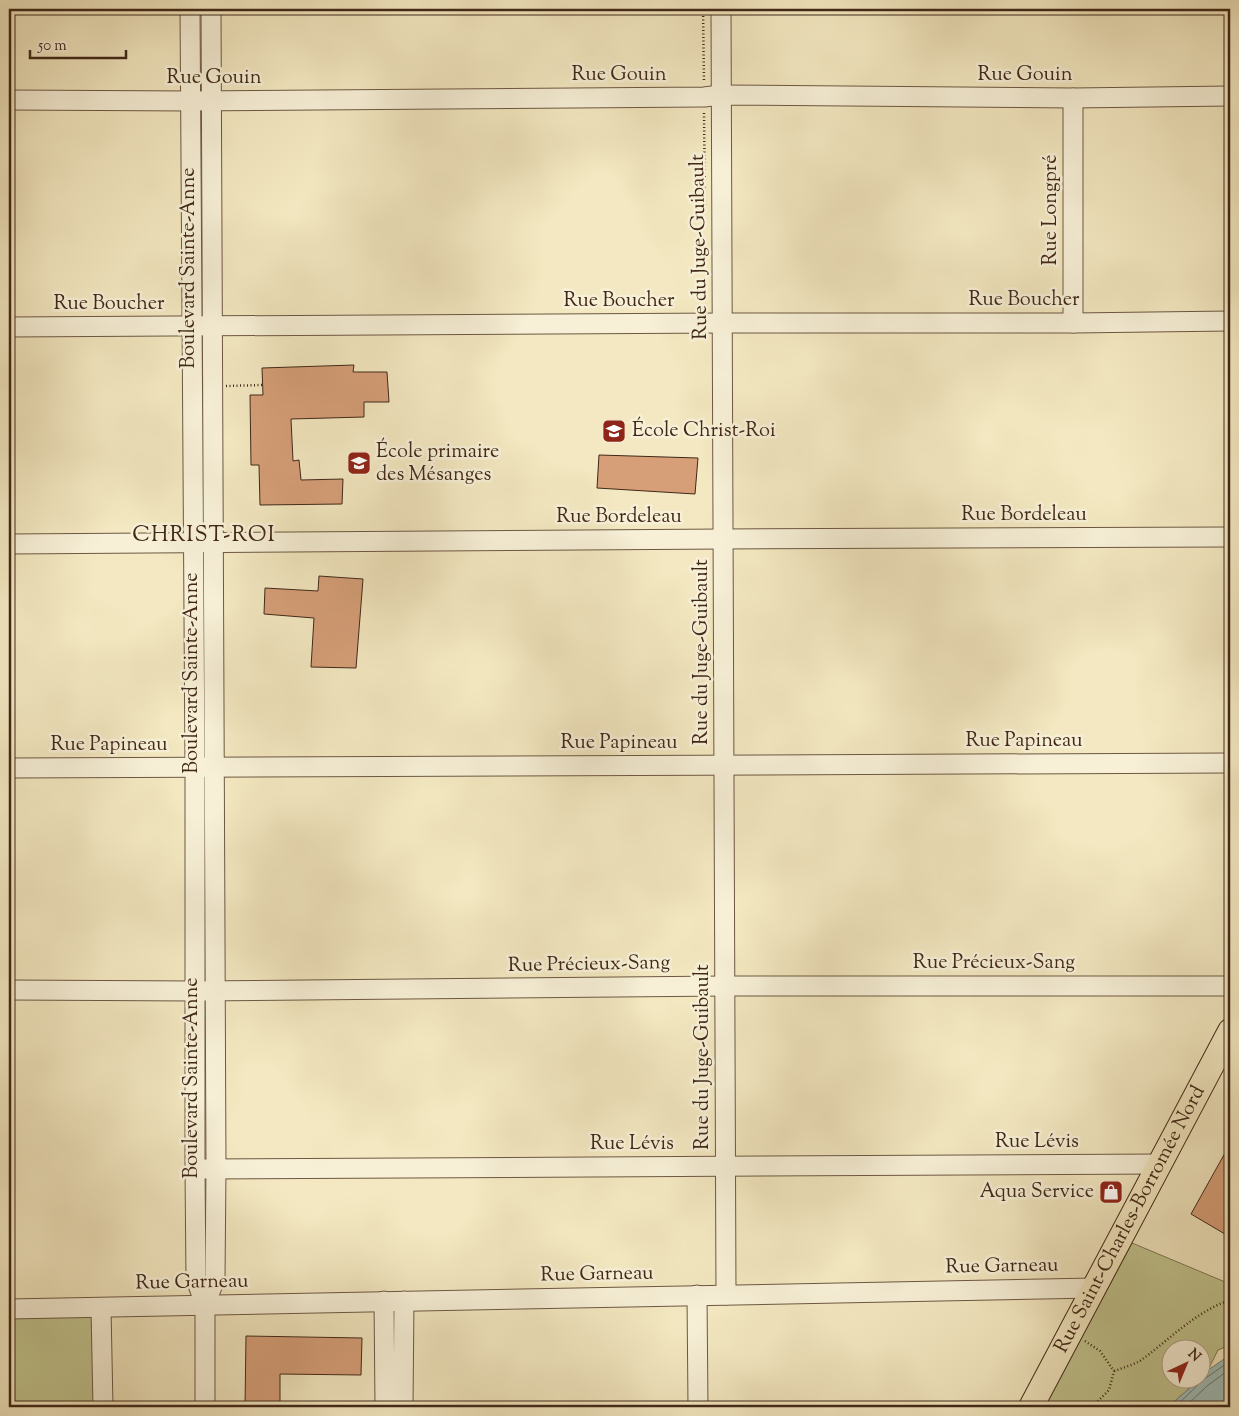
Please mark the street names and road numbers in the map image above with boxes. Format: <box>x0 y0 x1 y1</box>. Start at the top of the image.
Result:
street label: Rue Gouin <box>571 61 667 90</box>
street label: Rue Gouin <box>977 61 1073 90</box>
street label: Rue Gouin <box>166 64 262 93</box>
street label: Rue du Juge-Guibault <box>684 154 716 340</box>
street label: Rue Longpré <box>1037 154 1066 266</box>
street label: Boulevard Sainte-Anne <box>175 167 204 369</box>
street label: Rue Boucher <box>968 286 1080 315</box>
street label: Rue Boucher <box>563 287 675 316</box>
street label: Rue Boucher <box>53 290 165 319</box>
street label: Rue Bordeleau <box>961 501 1087 530</box>
street label: Rue Bordeleau <box>556 503 682 532</box>
street label: Rue du Juge-Guibault <box>688 559 717 745</box>
street label: Boulevard Sainte-Anne <box>178 572 207 774</box>
street label: Rue Papineau <box>965 727 1083 756</box>
street label: Rue Papineau <box>560 729 678 758</box>
street label: Rue Papineau <box>50 731 168 760</box>
street label: Rue Précieux-Sang <box>508 949 671 981</box>
street label: Rue Précieux-Sang <box>913 949 1075 978</box>
street label: Rue du Juge-Guibault <box>689 964 718 1150</box>
street label: Boulevard Sainte-Anne <box>178 977 207 1179</box>
street label: Rue Saint-Charles-Borromée Nord <box>1050 1082 1212 1356</box>
street label: Rue Lévis <box>995 1128 1079 1157</box>
street label: Rue Lévis <box>590 1130 674 1159</box>
street label: Rue Garneau <box>945 1252 1059 1282</box>
street label: Rue Garneau <box>540 1260 654 1290</box>
street label: Rue Garneau <box>135 1268 249 1298</box>

